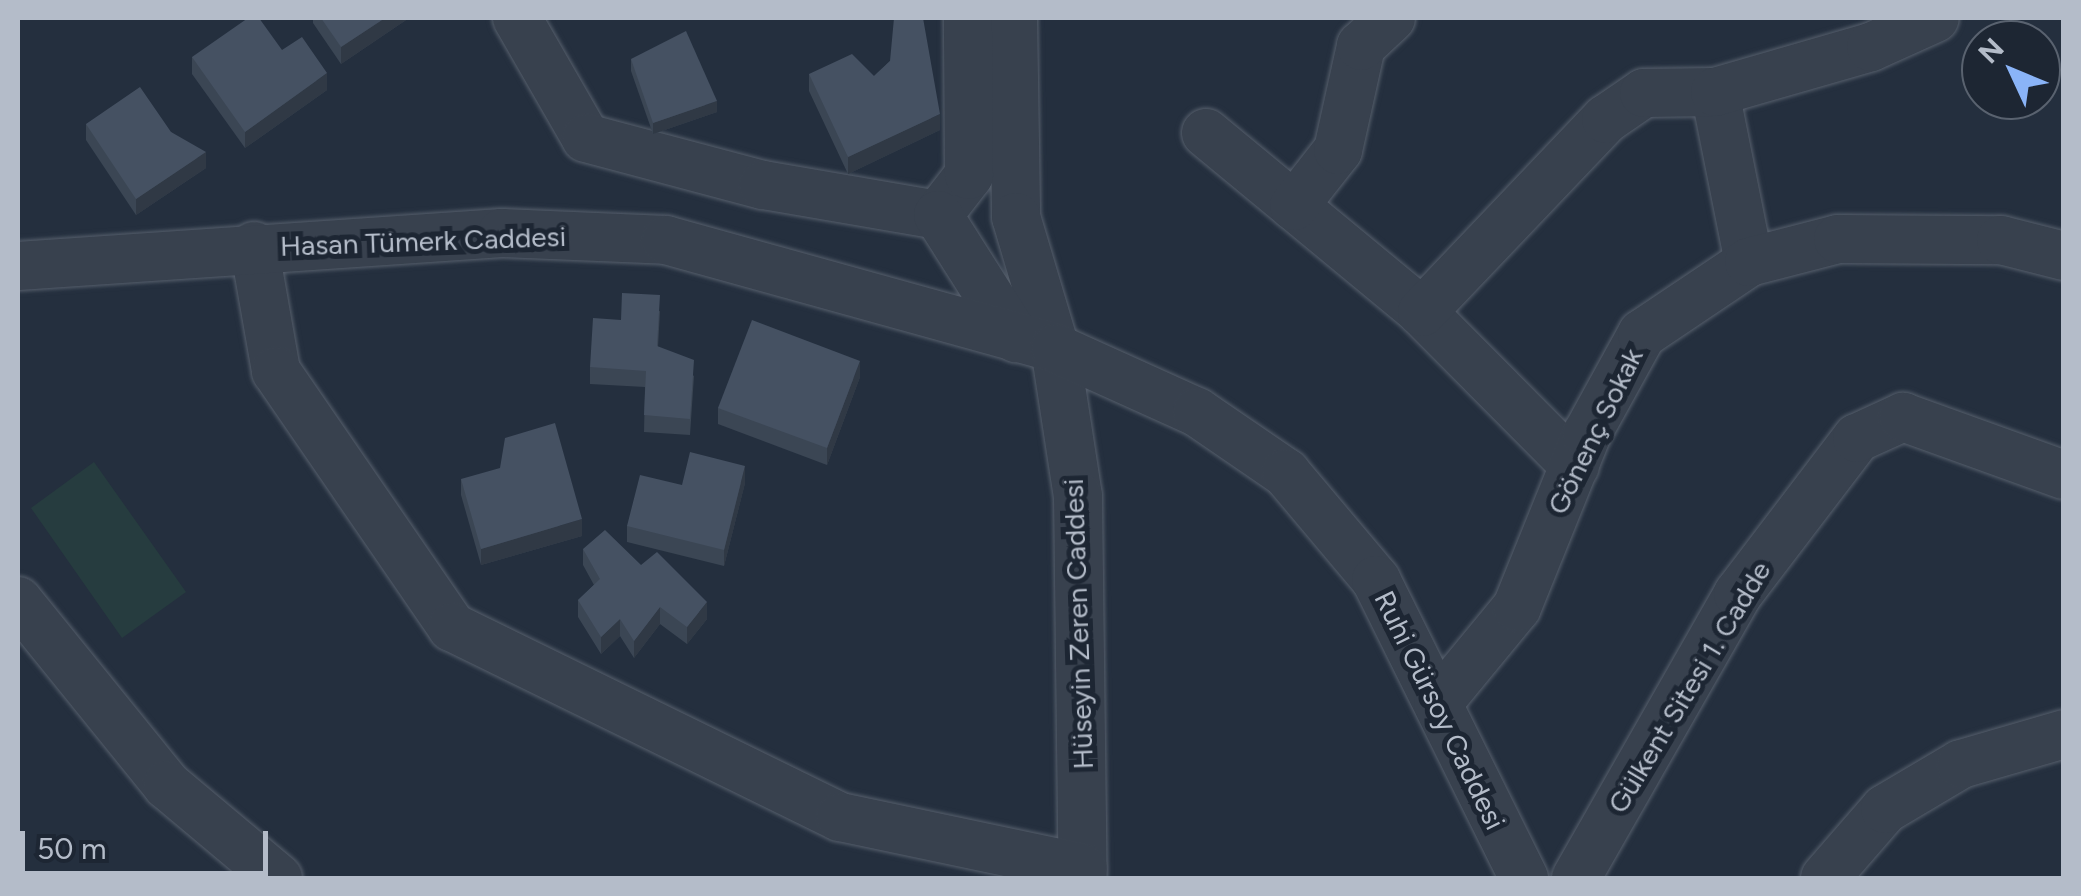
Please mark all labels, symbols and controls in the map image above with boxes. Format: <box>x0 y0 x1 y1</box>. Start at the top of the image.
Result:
north arrow <box>1961 20 2061 120</box>
text: N <box>1971 31 2011 70</box>
street label: Hasan Tümerk Caddesi <box>279 219 567 263</box>
street label: Gönenç Sokak <box>1540 342 1650 520</box>
street label: Hüseyin Zeren Caddesi <box>1056 478 1100 770</box>
street label: Gülkent Sitesi 1. Cadde <box>1601 555 1777 819</box>
street label: Ruhi Gürsoy Caddesi <box>1368 585 1512 835</box>
scale bar <box>25 811 272 873</box>
text: 50 m <box>37 830 106 867</box>

